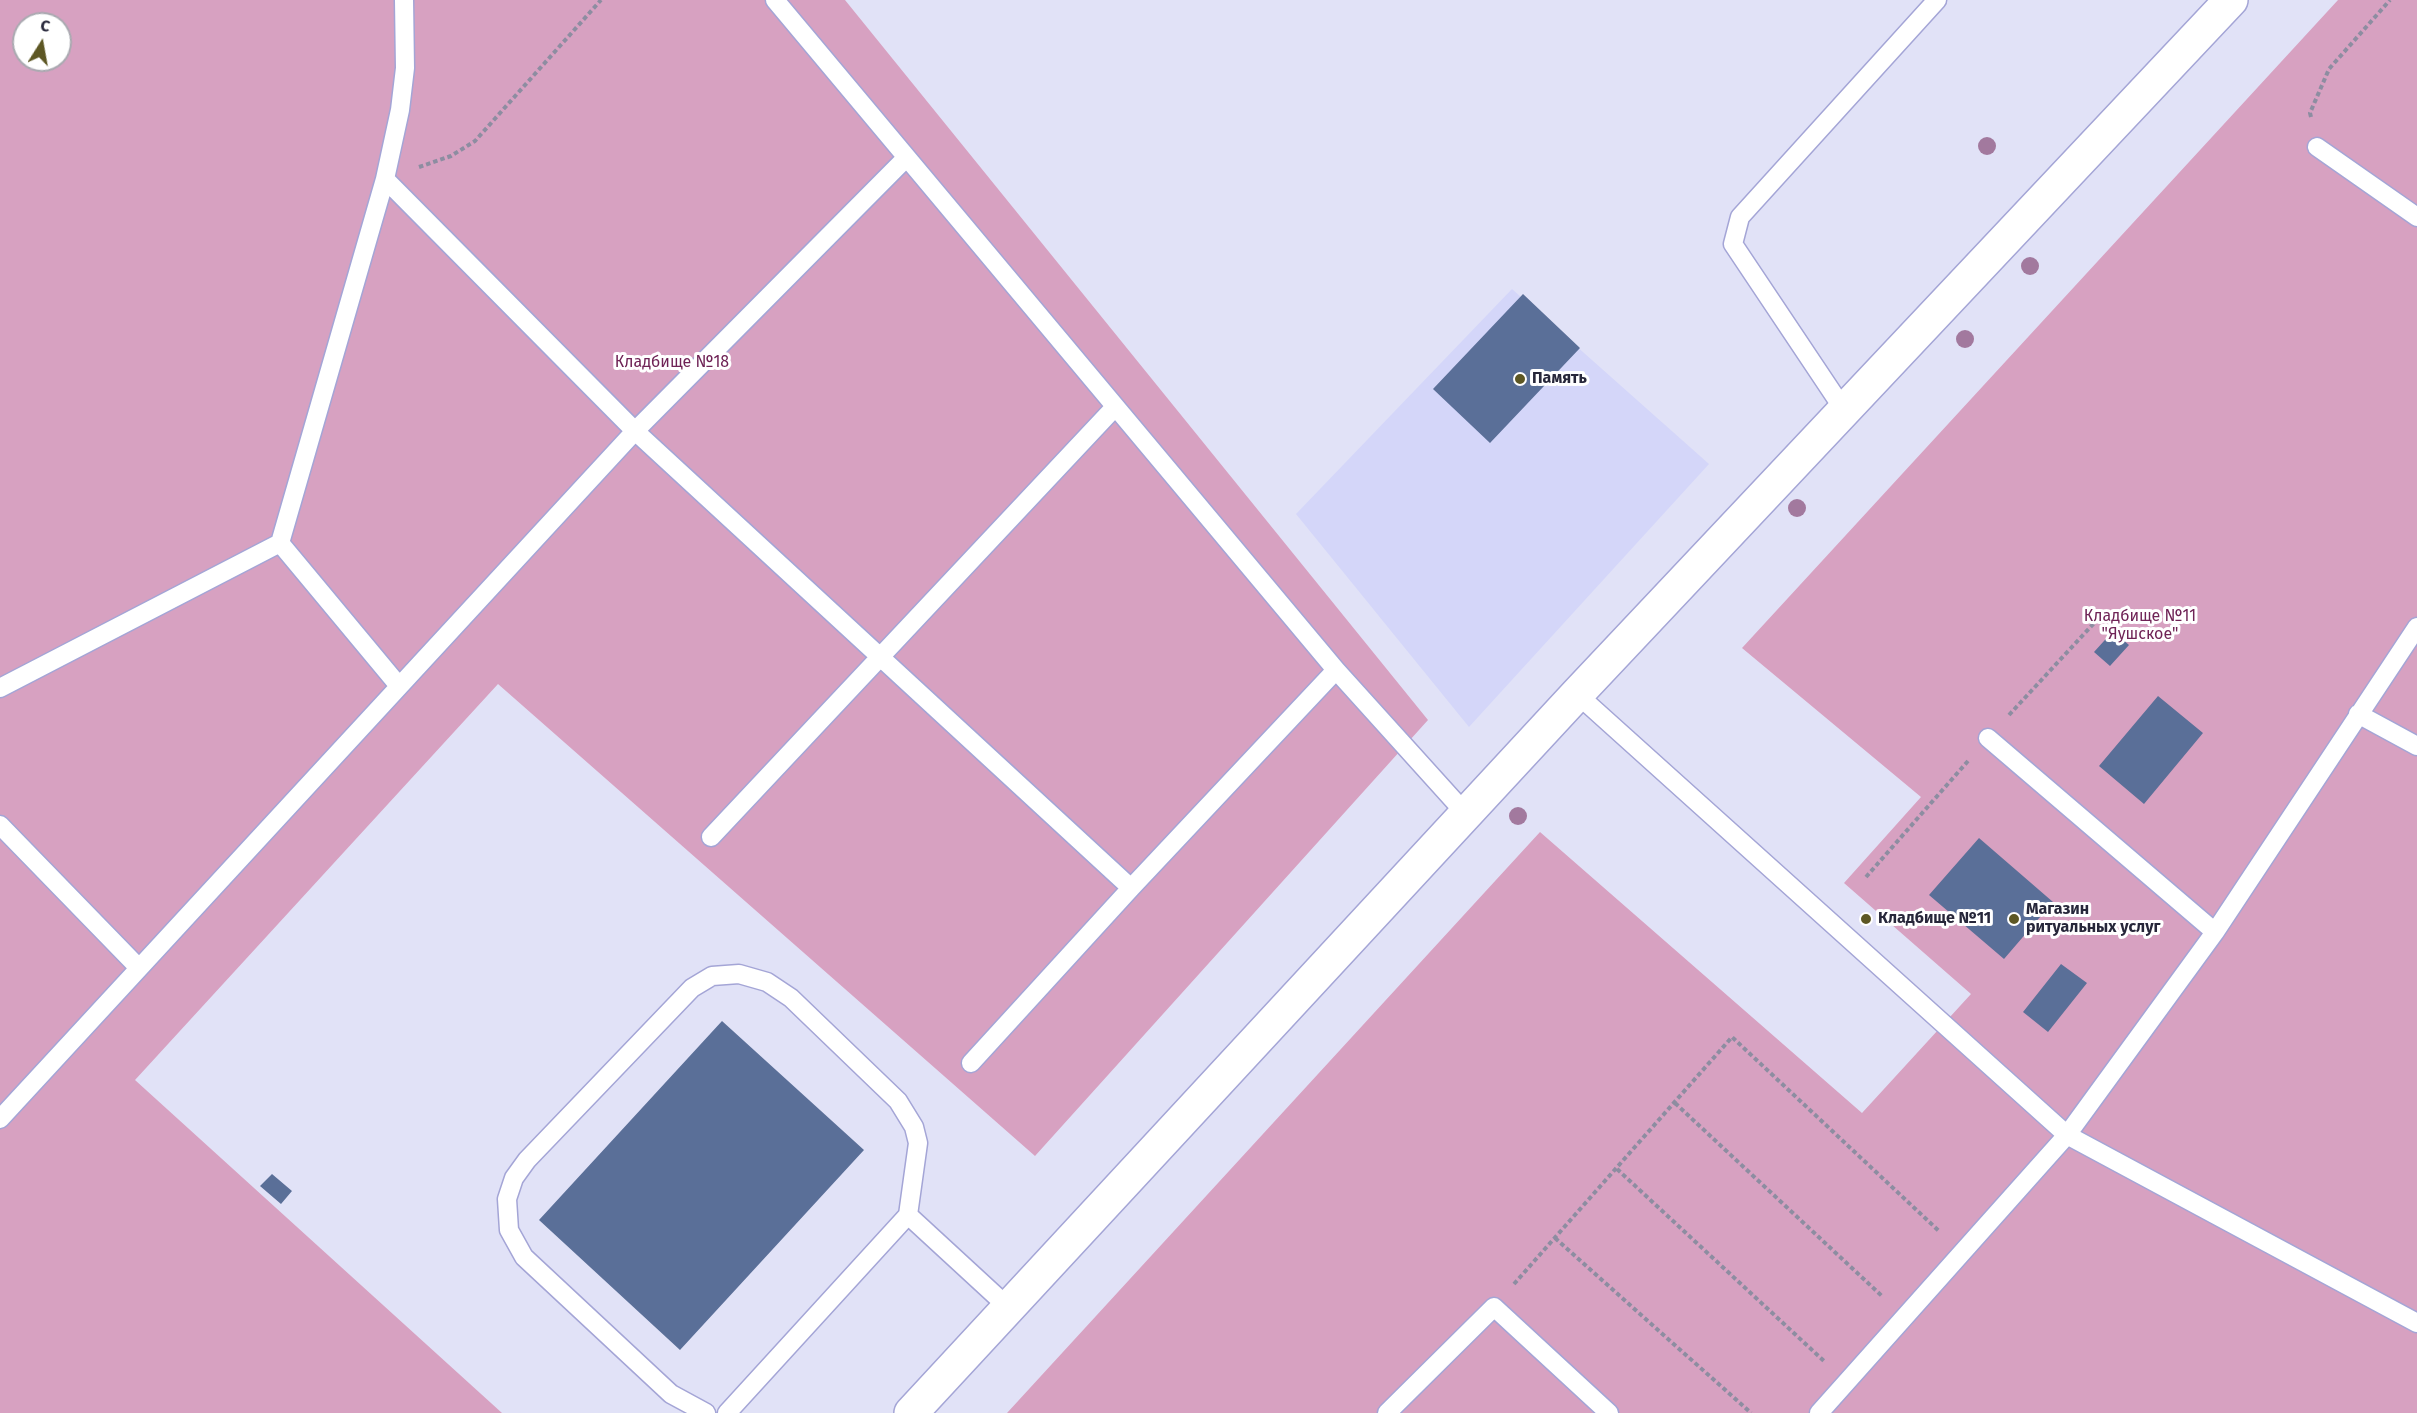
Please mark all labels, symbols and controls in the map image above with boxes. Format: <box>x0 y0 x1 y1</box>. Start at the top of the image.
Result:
north arrow <box>12 12 72 72</box>
text: С <box>39 16 51 36</box>
park label: Кладбище №18 <box>615 353 729 373</box>
place label: Память <box>1532 369 1587 389</box>
marker: Память <box>1513 372 1527 386</box>
park label: Кладбище №11 "Яушское" <box>2084 607 2196 645</box>
place label: Магазин ритуальных услуг <box>2026 900 2160 938</box>
place label: Кладбище №11 <box>1878 909 1991 929</box>
marker: Кладбище №11 <box>1859 912 1873 926</box>
marker: Магазин ритуальных услуг <box>2007 912 2021 926</box>

